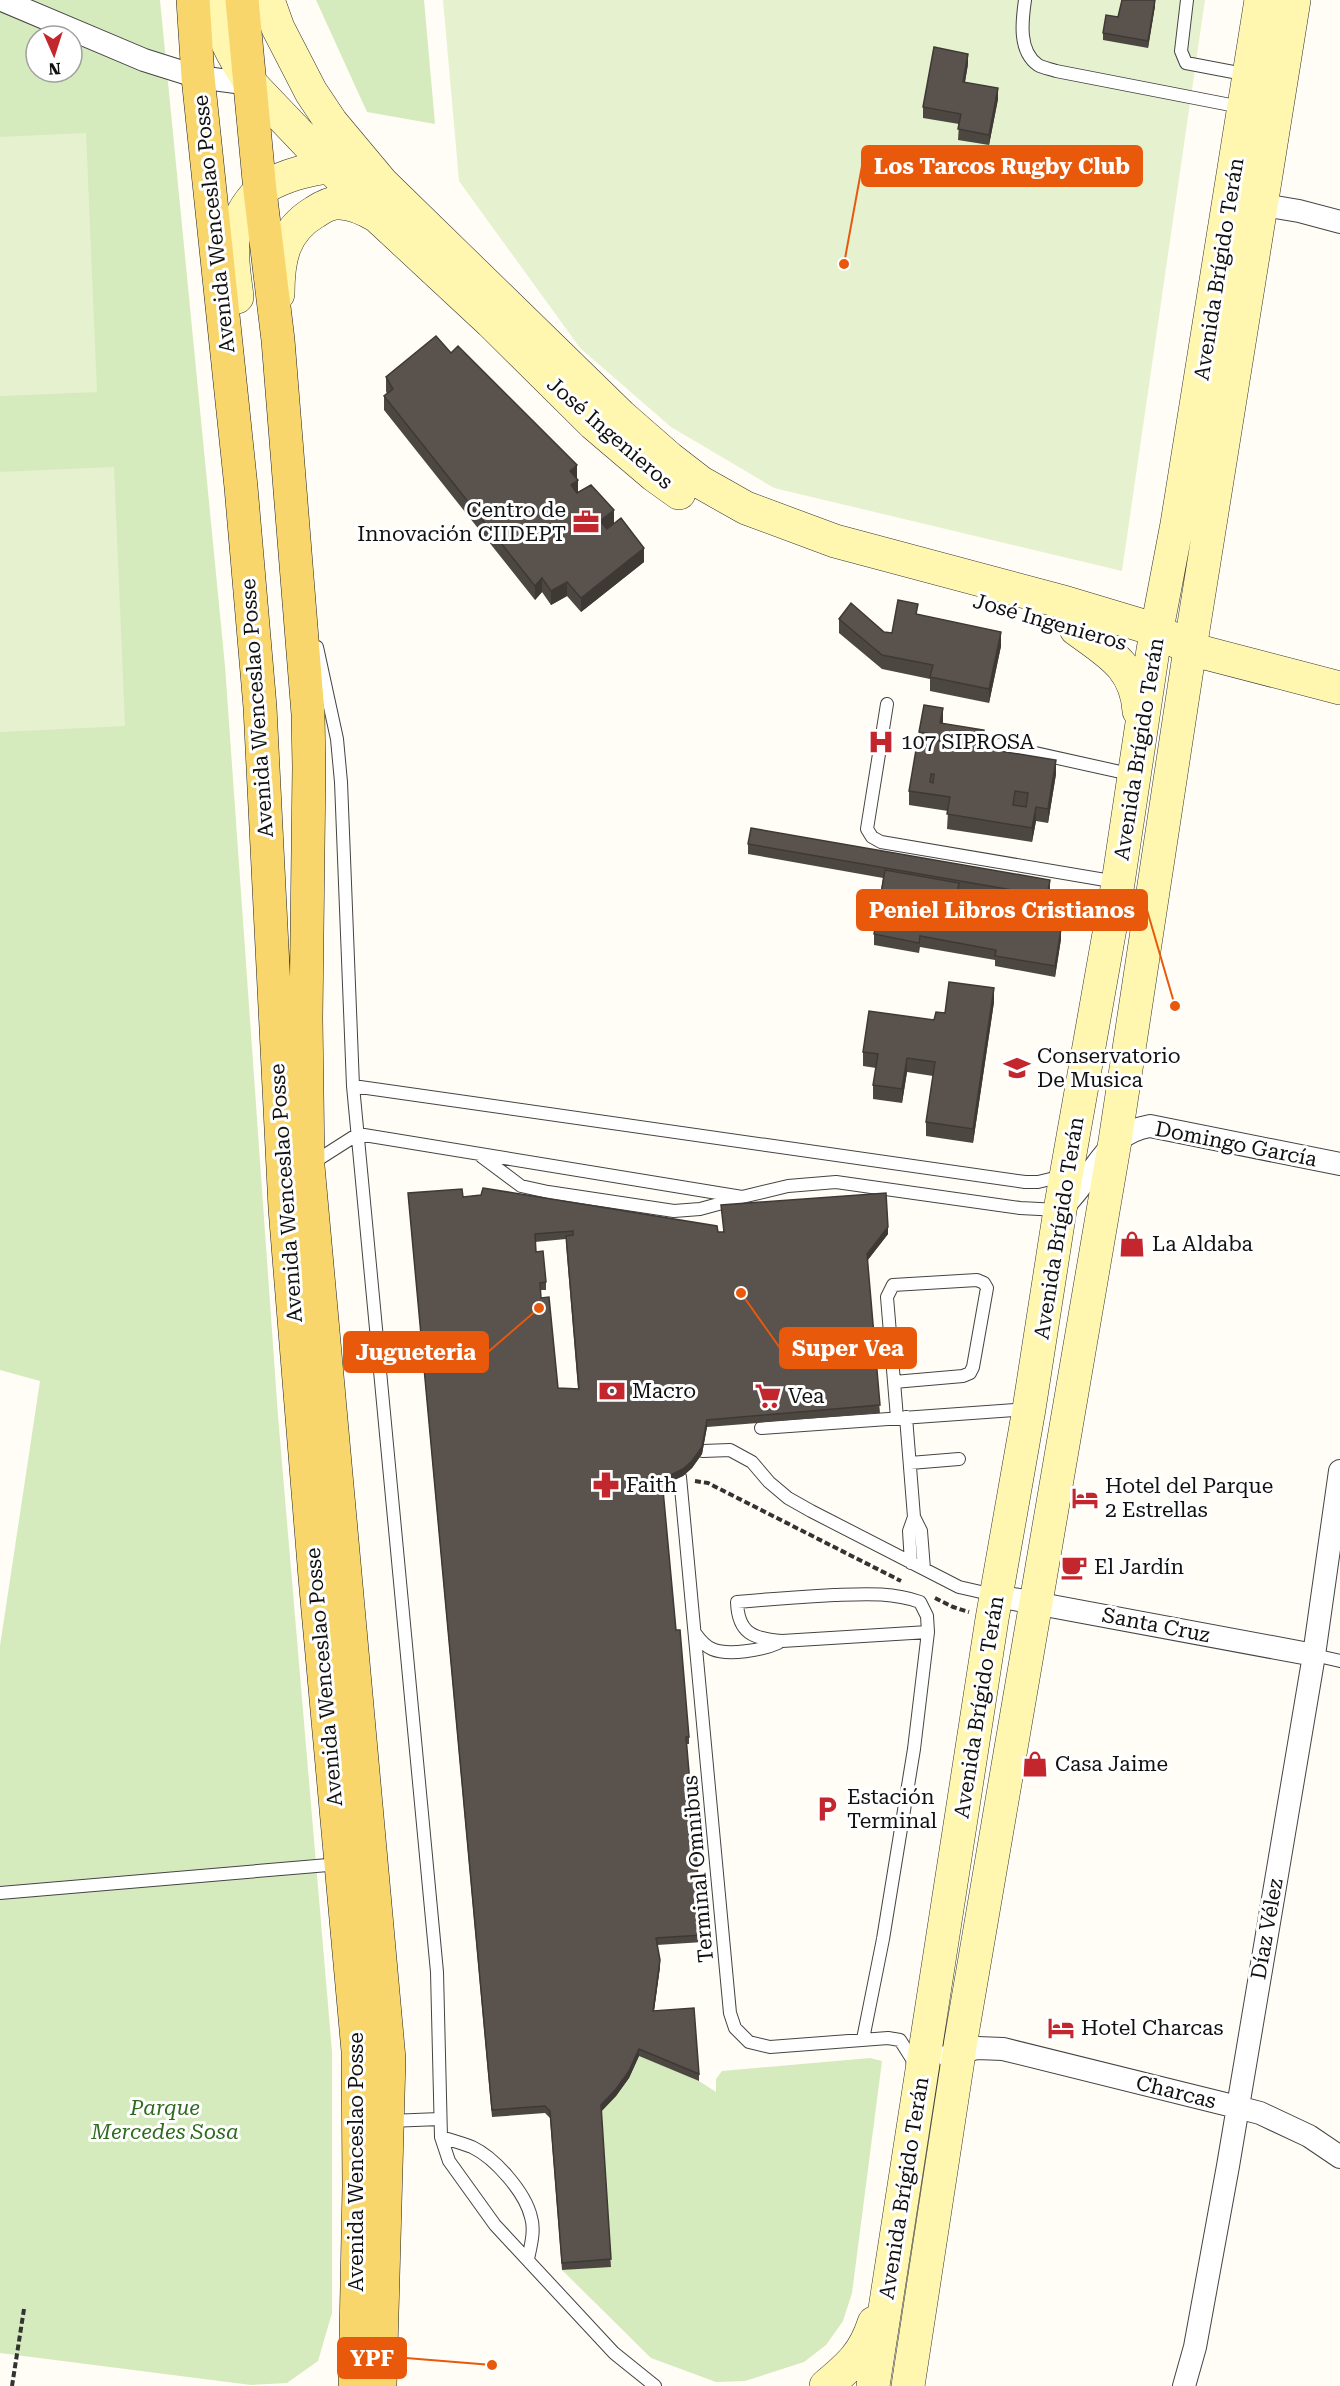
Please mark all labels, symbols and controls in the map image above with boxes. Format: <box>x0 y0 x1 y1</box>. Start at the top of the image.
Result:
north arrow <box>24 24 84 84</box>
text: N <box>48 59 61 78</box>
street label: Avenida Wenceslao Posse <box>189 94 239 354</box>
callout: Los Tarcos Rugby Club <box>862 146 1142 186</box>
text: Los Tarcos Rugby Club <box>874 154 1130 179</box>
street label: Avenida Brígido Terán <box>1190 156 1249 382</box>
street label: José Ingenieros <box>542 372 678 494</box>
place label: Centro de Innovación CIIDEPT <box>357 498 566 546</box>
office icon: Centro de Innovación CIIDEPT <box>571 507 601 537</box>
street label: Avenida Wenceslao Posse <box>236 578 278 838</box>
street label: José Ingenieros <box>970 589 1130 655</box>
street label: Avenida Brígido Terán <box>1110 636 1169 862</box>
hospital icon: 107 SIPROSA <box>866 727 896 757</box>
place label: 107 SIPROSA <box>901 730 1035 754</box>
callout: Peniel Libros Cristianos <box>857 890 1147 930</box>
text: Peniel Libros Cristianos <box>869 898 1135 923</box>
place label: Conservatorio De Musica <box>1037 1044 1181 1092</box>
school or university icon: Conservatorio De Musica <box>1002 1053 1032 1083</box>
street label: Avenida Wenceslao Posse <box>265 1063 307 1323</box>
street label: Avenida Brígido Terán <box>1030 1115 1089 1341</box>
street label: Domingo García <box>1153 1117 1320 1172</box>
shop icon: La Aldaba <box>1117 1229 1147 1259</box>
place label: La Aldaba <box>1152 1232 1254 1256</box>
callout: Super Vea <box>780 1328 916 1368</box>
callout: Jugueteria <box>344 1332 488 1372</box>
text: Super Vea <box>792 1336 904 1361</box>
text: Jugueteria <box>356 1340 476 1365</box>
bank icon: Macro <box>597 1376 627 1406</box>
place label: Macro <box>632 1379 696 1403</box>
supermarket icon: Vea <box>753 1381 783 1411</box>
place label: Vea <box>788 1384 825 1408</box>
pharmacy icon: Faith <box>591 1470 621 1500</box>
place label: Faith <box>626 1473 677 1497</box>
place label: Hotel del Parque 2 Estrellas <box>1105 1474 1273 1522</box>
hotel icon: Hotel del Parque 2 Estrellas <box>1070 1483 1100 1513</box>
street label: Avenida Wenceslao Posse <box>301 1547 347 1807</box>
cafe icon: El Jardín <box>1059 1552 1089 1582</box>
place label: El Jardín <box>1094 1555 1185 1579</box>
street label: Avenida Brígido Terán <box>950 1594 1009 1820</box>
street label: Santa Cruz <box>1100 1603 1212 1647</box>
shop icon: Casa Jaime <box>1020 1749 1050 1779</box>
place label: Casa Jaime <box>1055 1752 1168 1776</box>
street label: Terminal Omnibus <box>678 1774 718 1964</box>
place label: Estación Terminal <box>847 1785 938 1833</box>
parking icon: Estación Terminal <box>812 1794 842 1824</box>
street label: Díaz Vélez <box>1246 1877 1288 1981</box>
hotel icon: Hotel Charcas <box>1046 2013 1076 2043</box>
place label: Hotel Charcas <box>1081 2016 1223 2040</box>
street label: Avenida Wenceslao Posse <box>344 2032 368 2292</box>
street label: Charcas <box>1134 2070 1218 2114</box>
street label: Avenida Brígido Terán <box>875 2075 934 2301</box>
park label: Parque Mercedes Sosa <box>90 2096 239 2144</box>
callout: YPF <box>338 2338 406 2378</box>
text: YPF <box>350 2346 394 2371</box>

